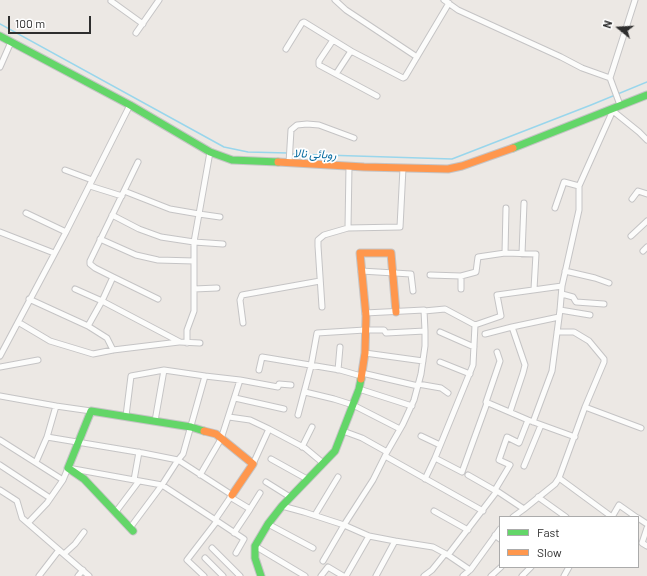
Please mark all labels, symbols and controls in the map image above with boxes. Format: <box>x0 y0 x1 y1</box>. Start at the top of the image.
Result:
scale bar <box>10 8 93 34</box>
north arrow <box>599 8 639 48</box>
text: 100 m <box>15 16 45 30</box>
text: N <box>600 19 614 30</box>
water label: روہائی نالا <box>293 146 337 162</box>
legend <box>499 516 639 568</box>
text: Fast <box>537 525 560 539</box>
text: Slow <box>537 545 562 559</box>

